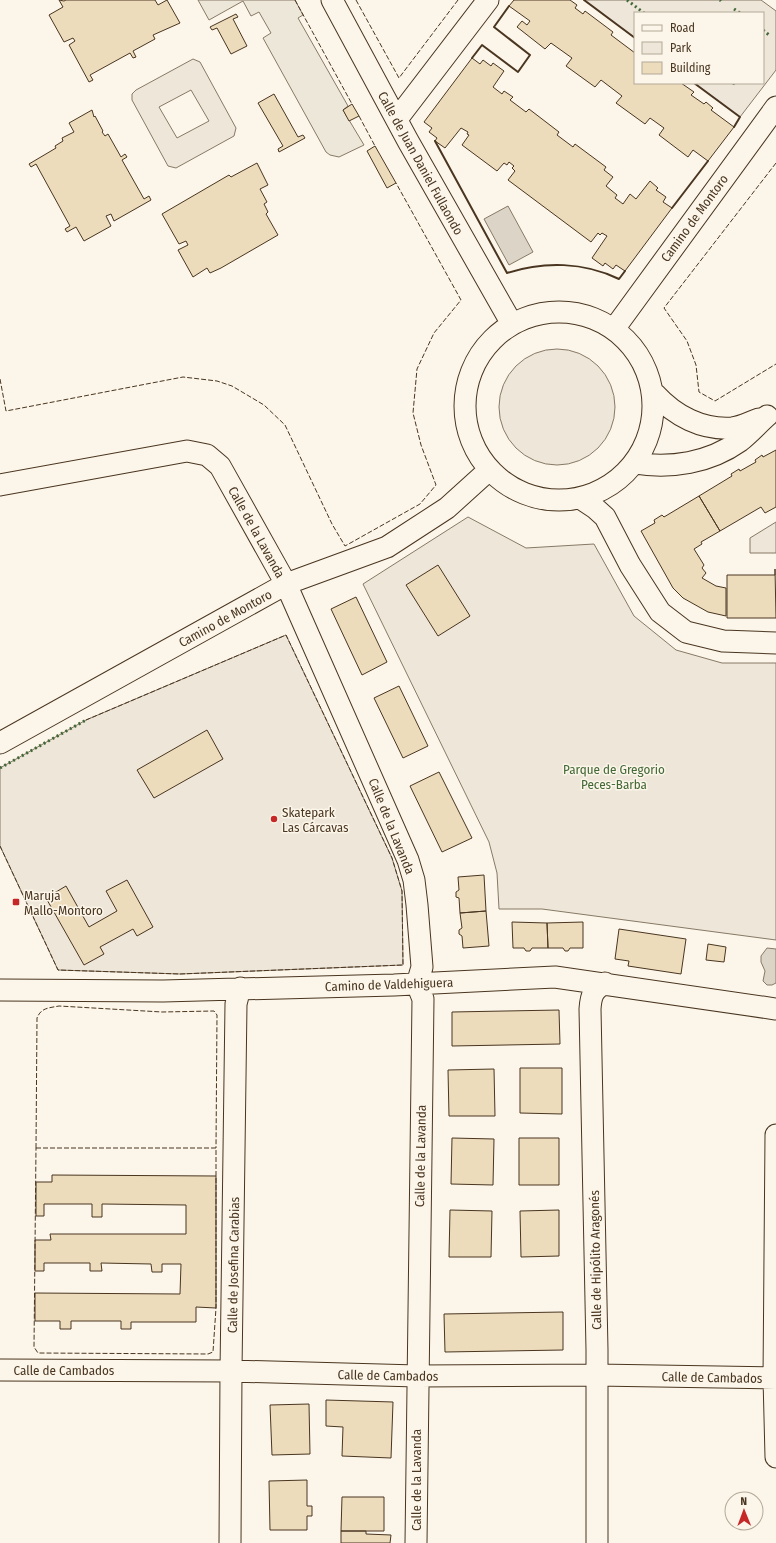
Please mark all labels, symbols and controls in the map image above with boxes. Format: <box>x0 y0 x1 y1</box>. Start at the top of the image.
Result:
legend <box>634 12 764 84</box>
text: Road <box>670 21 695 35</box>
text: Park <box>670 41 692 55</box>
text: Building <box>670 61 711 75</box>
street label: Calle de Juan Daniel Fullaondo <box>375 89 466 238</box>
street label: Camino de Montoro <box>658 172 731 265</box>
street label: Calle de la Lavanda <box>225 484 288 581</box>
street label: Camino de Montoro <box>176 587 275 650</box>
park label: Parque de Gregorio Peces-Barba <box>563 762 665 792</box>
street label: Calle de la Lavanda <box>365 776 418 876</box>
place label: Skatepark Las Cárcavas <box>282 805 349 835</box>
marker: Skatepark Las Cárcavas <box>269 814 279 824</box>
place label: Maruja Mallo-Montoro <box>24 888 103 918</box>
marker: Maruja Mallo-Montoro <box>11 897 21 907</box>
street label: Camino de Valdehiguera <box>325 975 453 994</box>
street label: Calle de la Lavanda <box>412 1105 429 1207</box>
street label: Calle de Hipólito Aragonés <box>587 1190 604 1330</box>
street label: Calle de Josefina Carabias <box>225 1196 242 1333</box>
street label: Calle de Cambados <box>14 1363 115 1378</box>
street label: Calle de Cambados <box>337 1367 439 1384</box>
street label: Calle de Cambados <box>661 1369 763 1386</box>
street label: Calle de la Lavanda <box>409 1429 424 1531</box>
north arrow <box>724 1491 764 1531</box>
text: N <box>740 1495 747 1508</box>

